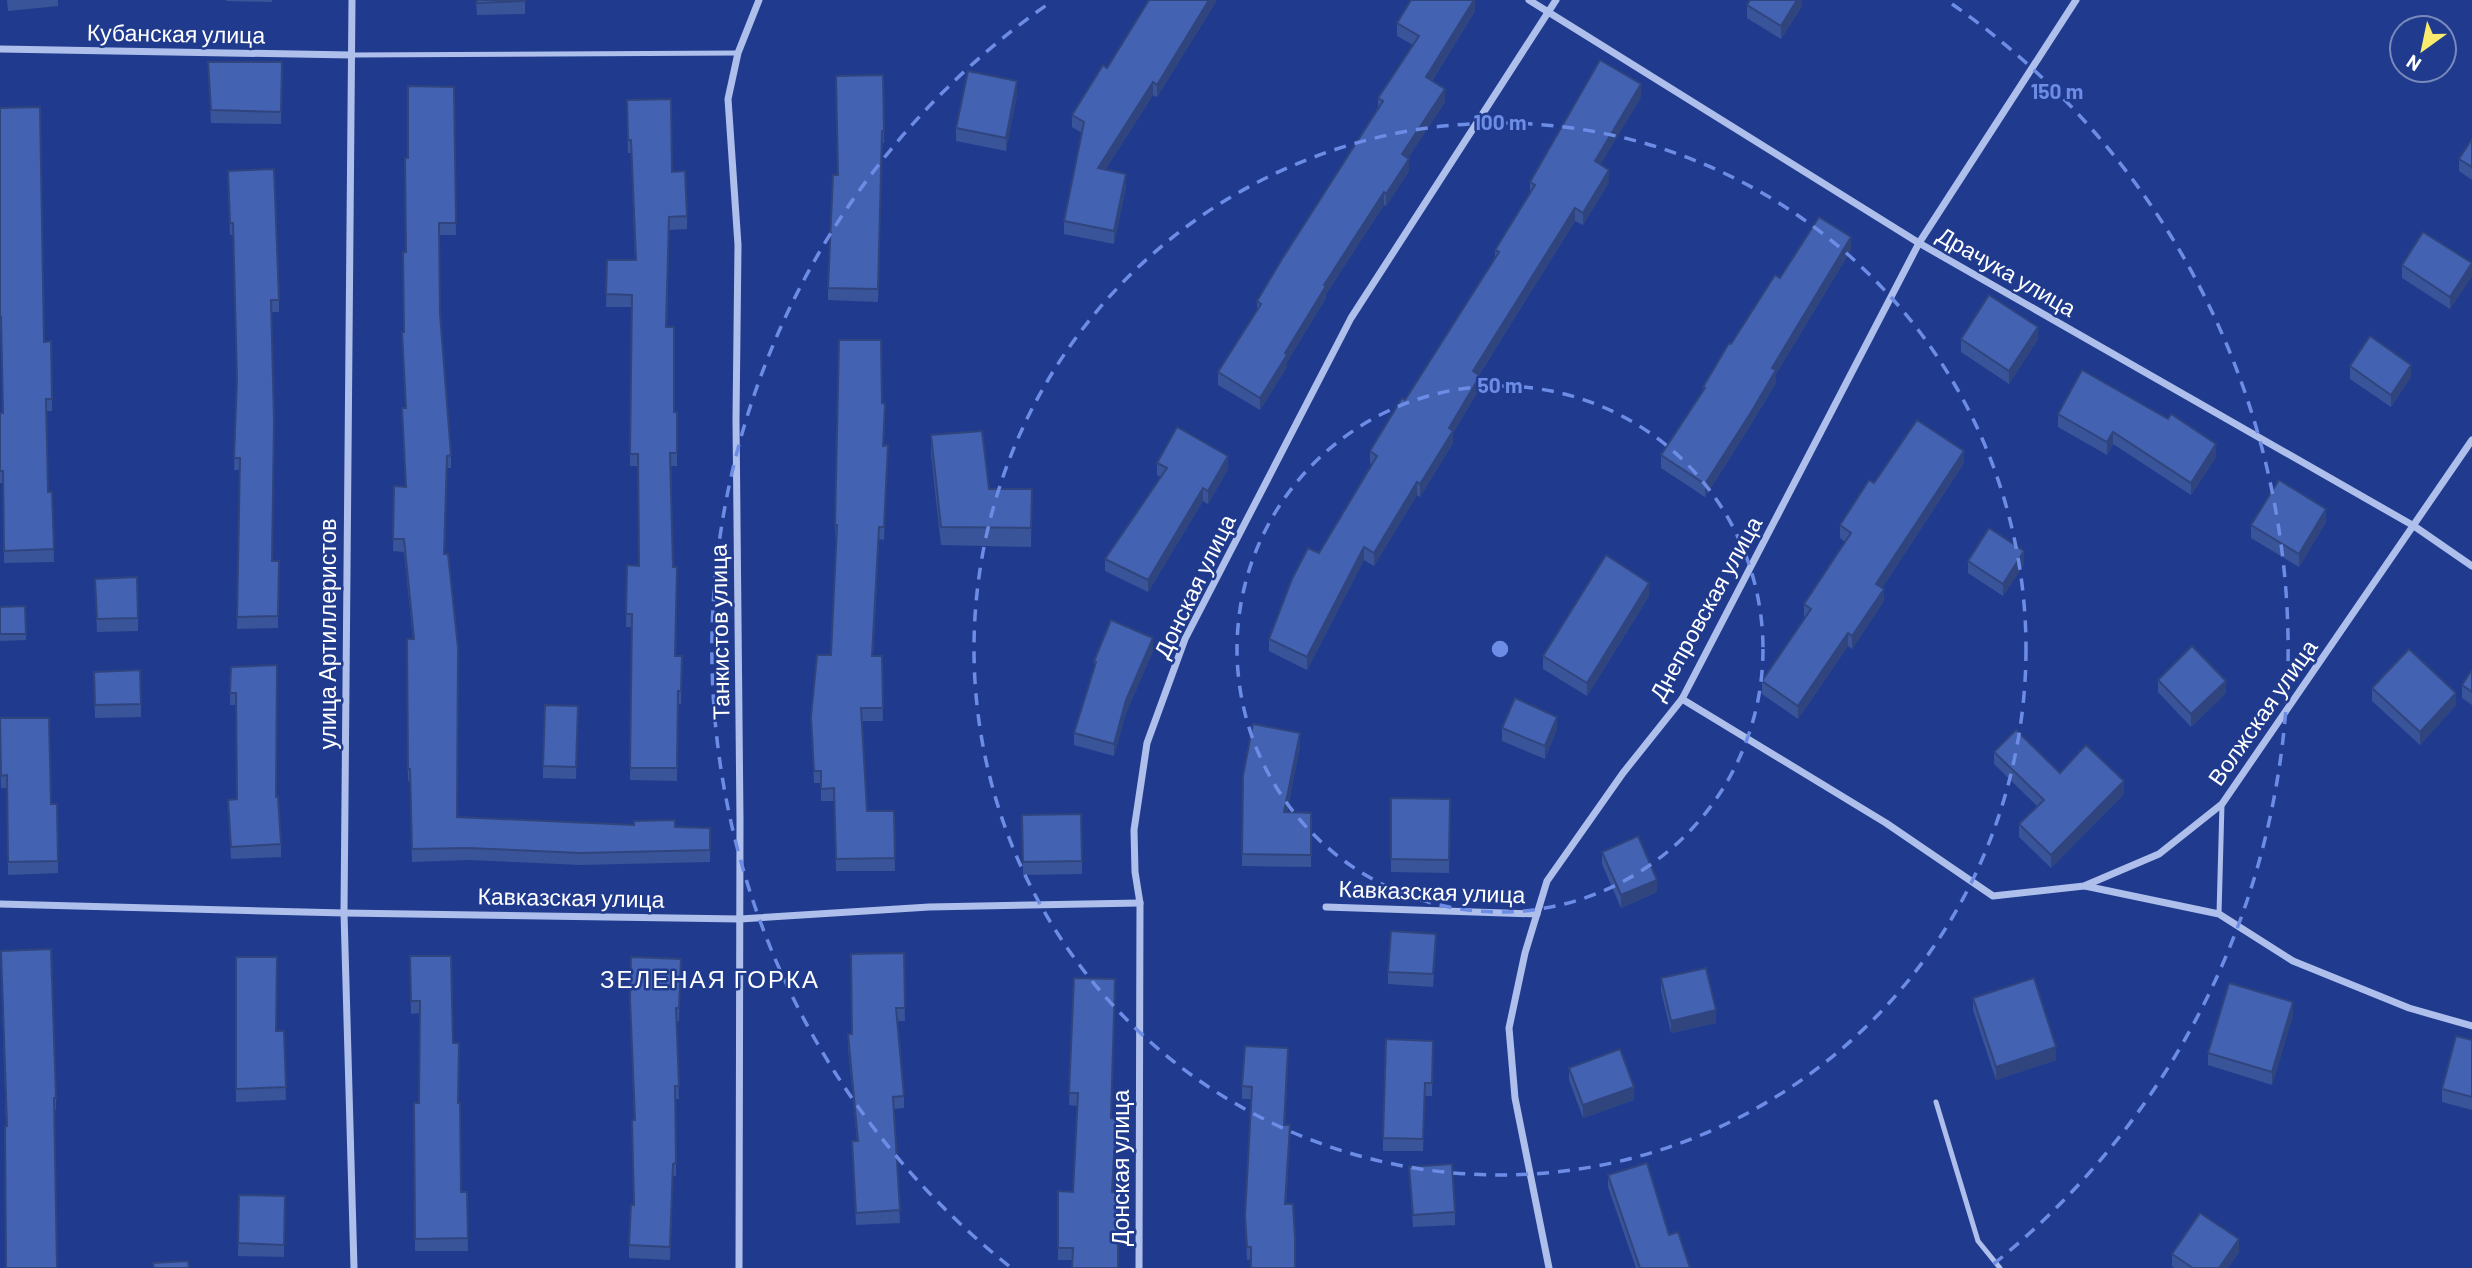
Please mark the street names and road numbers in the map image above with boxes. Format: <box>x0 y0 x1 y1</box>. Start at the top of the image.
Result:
street label: Кубанская улица <box>87 17 266 49</box>
street label: Драчука улица <box>1933 220 2081 322</box>
street label: Донская улица <box>1147 509 1241 662</box>
street label: Днепровская улица <box>1643 511 1767 705</box>
street label: улица Артиллеристов <box>313 519 341 749</box>
street label: Танкистов улица <box>703 544 735 720</box>
street label: Волжская улица <box>2201 634 2323 790</box>
street label: Кавказская улица <box>1338 874 1526 908</box>
street label: Кавказская улица <box>477 881 665 913</box>
street label: Донская улица <box>1106 1090 1134 1246</box>

